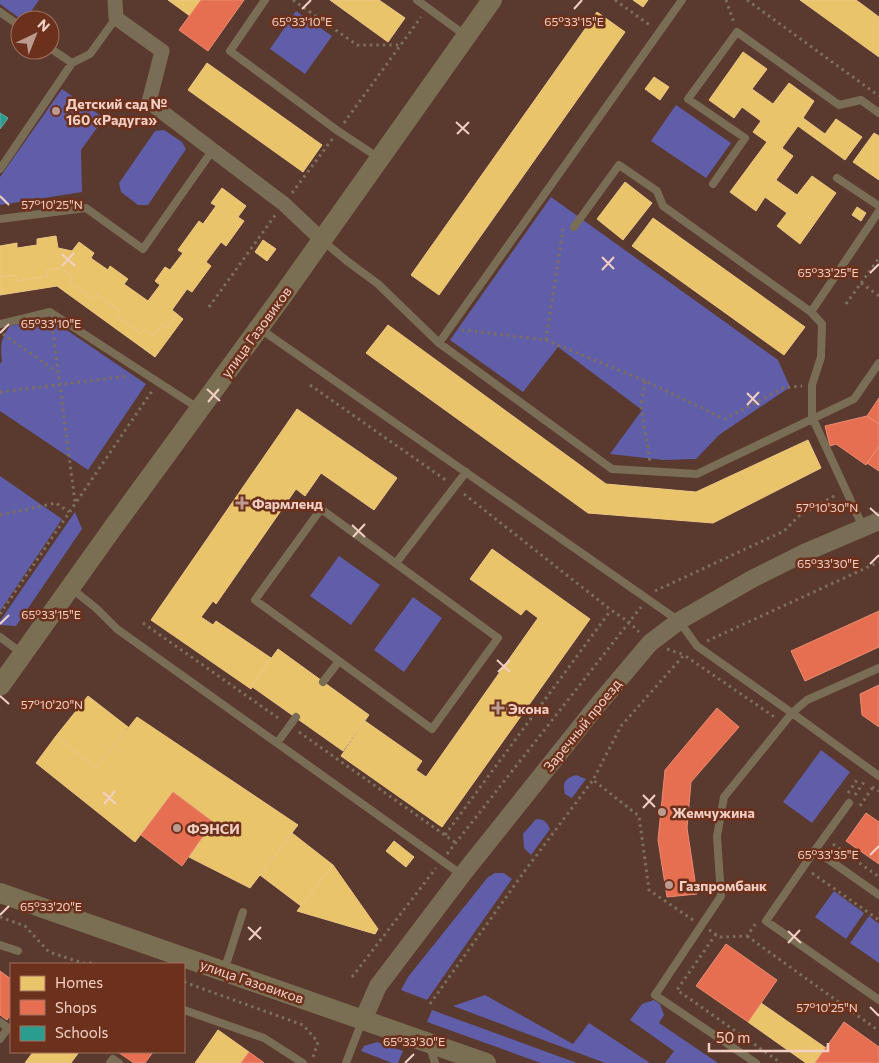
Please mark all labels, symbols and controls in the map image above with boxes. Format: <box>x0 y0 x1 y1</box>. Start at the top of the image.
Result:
north arrow <box>10 10 60 60</box>
text: 65°33'10"E <box>272 14 332 28</box>
text: 65°33'15"E <box>544 14 604 28</box>
text: N <box>35 15 54 35</box>
place label: Детский сад № 160 «Радуга» <box>66 95 167 128</box>
marker: Детский сад № 160 «Радуга» <box>50 105 62 117</box>
text: 57°10'25"N <box>21 197 83 211</box>
text: 65°33'25"E <box>797 265 859 279</box>
street label: улица Газовиков <box>217 283 295 381</box>
text: 65°33'10"E <box>21 316 81 330</box>
place label: Фармленд <box>252 495 323 512</box>
marker: Фармленд <box>236 497 248 509</box>
text: 57°10'30"N <box>796 500 858 514</box>
text: 65°33'30"E <box>797 556 859 570</box>
text: 65°33'15"E <box>21 607 81 621</box>
street label: Заречный проезд <box>540 675 624 775</box>
text: 57°10'20"N <box>21 697 83 711</box>
place label: Экона <box>508 700 549 717</box>
marker: Экона <box>492 702 504 714</box>
place label: Жемчужина <box>672 804 755 821</box>
marker: Жемчужина <box>656 806 668 818</box>
place label: ФЭНСИ <box>187 820 240 837</box>
marker: ФЭНСИ <box>171 822 183 834</box>
text: 65°33'35"E <box>797 847 859 861</box>
place label: Газпромбанк <box>679 877 767 894</box>
marker: Газпромбанк <box>663 879 675 891</box>
text: 65°33'20"E <box>20 899 82 913</box>
street label: улица Газовиков <box>198 955 306 1007</box>
legend <box>10 963 185 1053</box>
text: Homes <box>55 973 103 991</box>
text: Shops <box>55 998 97 1016</box>
text: 57°10'25"N <box>796 1000 858 1014</box>
scale bar <box>709 1020 828 1052</box>
text: Schools <box>55 1023 109 1041</box>
text: 50 m <box>716 1028 750 1046</box>
text: 65°33'30"E <box>383 1034 445 1048</box>

